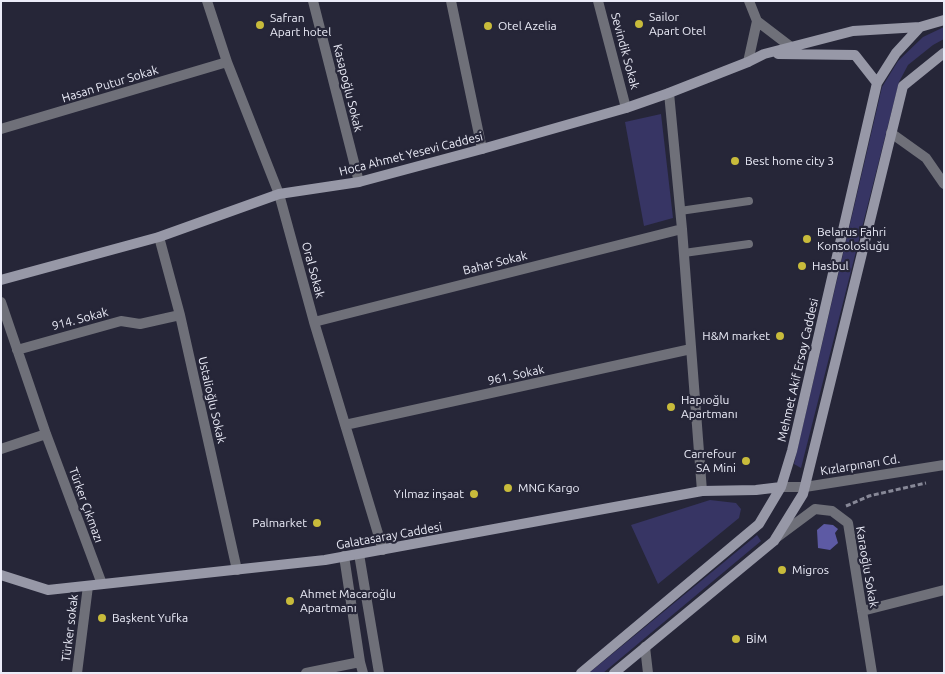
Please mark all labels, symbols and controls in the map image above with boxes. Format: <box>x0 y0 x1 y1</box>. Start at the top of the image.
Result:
place label: Sailor Apart Otel <box>649 10 706 38</box>
place label: Safran Apart hotel <box>270 11 331 39</box>
street label: Sevindik Sokak <box>608 11 642 91</box>
marker: Sailor Apart Otel <box>633 18 645 30</box>
marker: Safran Apart hotel <box>254 19 266 31</box>
place label: Otel Azelia <box>498 19 557 33</box>
marker: Otel Azelia <box>482 20 494 32</box>
street label: Kasapoğlu Sokak <box>330 43 366 133</box>
street label: Hasan Putur Sokak <box>60 62 160 106</box>
street label: Hoca Ahmet Yesevi Caddesi <box>338 129 484 179</box>
place label: Best home city 3 <box>745 154 834 168</box>
marker: Best home city 3 <box>729 155 741 167</box>
place label: Belarus Fahri Konsolosluğu <box>817 225 889 253</box>
marker: Belarus Fahri Konsolosluğu <box>801 233 813 245</box>
street label: Oral Sokak <box>299 240 327 300</box>
street label: Bahar Sokak <box>461 248 529 278</box>
place label: Hasbul <box>812 259 849 273</box>
marker: Hasbul <box>796 260 808 272</box>
street label: Mehmet Akif Ersoy Caddesi <box>774 297 822 443</box>
street label: 914. Sokak <box>50 305 110 333</box>
place label: H&M market <box>702 329 770 343</box>
marker: H&M market <box>774 330 786 342</box>
street label: Ustalioğlu Sokak <box>195 355 229 445</box>
street label: 961. Sokak <box>486 362 546 388</box>
place label: Hapıoğlu Apartmanı <box>681 393 738 421</box>
marker: Hapıoğlu Apartmanı <box>665 401 677 413</box>
place label: Carrefour SA Mini <box>684 447 736 475</box>
street label: Kızlarpınarı Cd. <box>819 452 901 478</box>
marker: Carrefour SA Mini <box>740 455 752 467</box>
street label: Türker Çıkmazı <box>66 466 106 544</box>
place label: MNG Kargo <box>518 481 580 495</box>
marker: MNG Kargo <box>502 482 514 494</box>
place label: Yılmaz inşaat <box>394 487 464 501</box>
marker: Yılmaz inşaat <box>468 488 480 500</box>
place label: Palmarket <box>252 516 307 530</box>
marker: Palmarket <box>311 517 323 529</box>
street label: Galatasaray Caddesi <box>335 520 443 552</box>
street label: Karaoğlu Sokak <box>853 525 881 609</box>
place label: Migros <box>792 563 829 577</box>
marker: Migros <box>776 564 788 576</box>
place label: Ahmet Macaroğlu Apartmanı <box>300 587 396 615</box>
street label: Türker sokak <box>59 593 81 663</box>
marker: Ahmet Macaroğlu Apartmanı <box>284 595 296 607</box>
place label: Başkent Yufka <box>112 611 188 625</box>
marker: Başkent Yufka <box>96 612 108 624</box>
place label: BİM <box>746 632 767 646</box>
marker: BİM <box>730 633 742 645</box>

